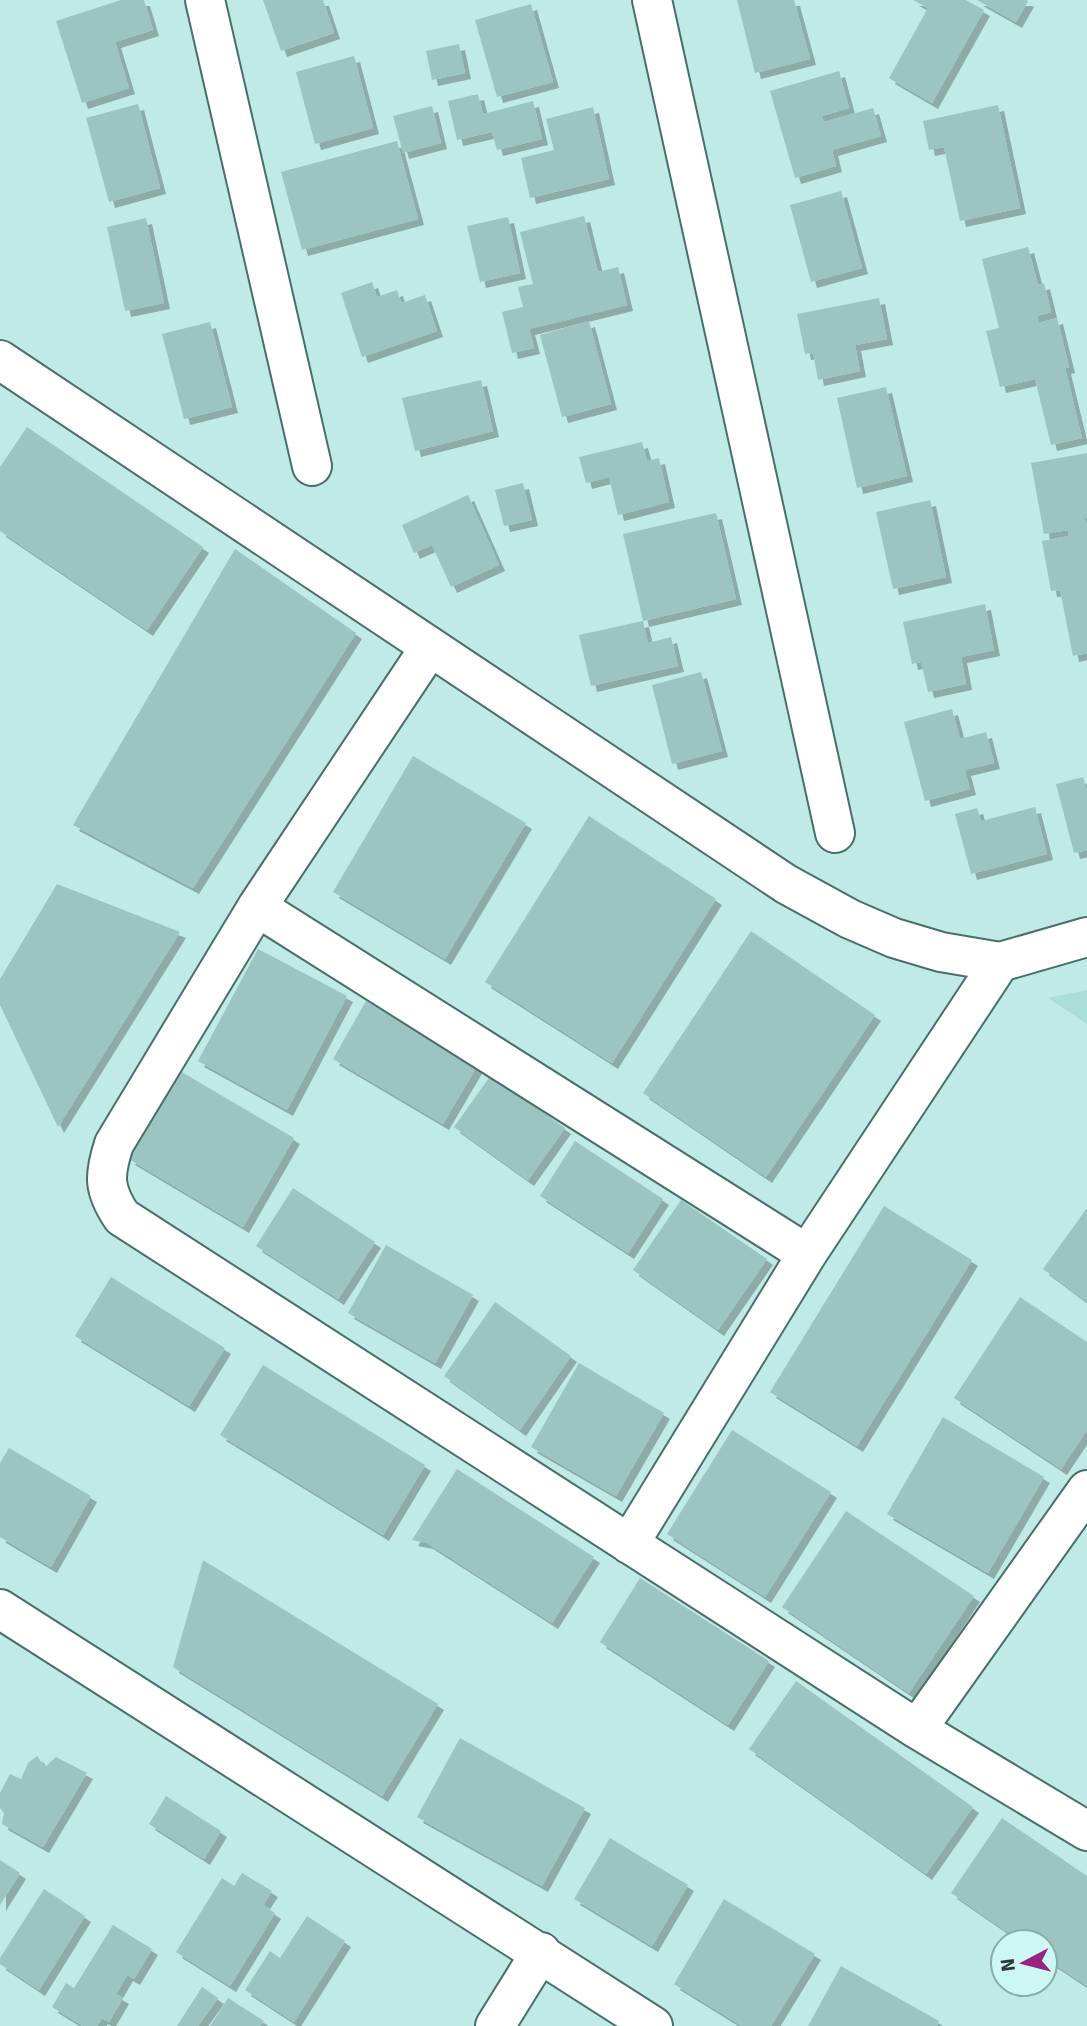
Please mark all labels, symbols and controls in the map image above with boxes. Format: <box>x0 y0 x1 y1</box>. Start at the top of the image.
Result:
north arrow <box>989 1928 1059 1998</box>
text: N <box>995 1957 1021 1973</box>

